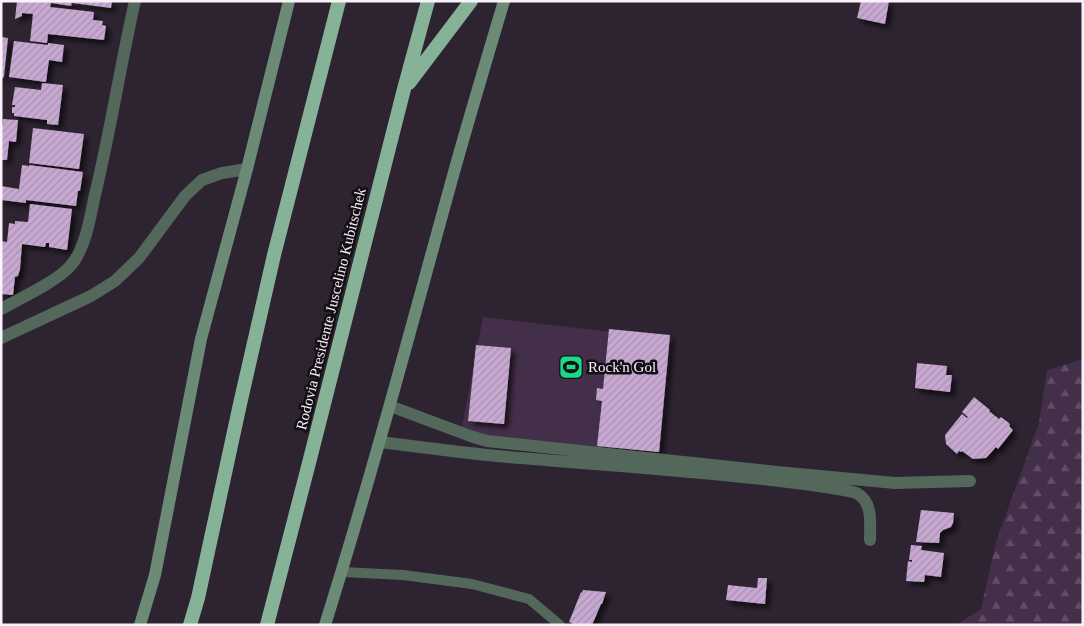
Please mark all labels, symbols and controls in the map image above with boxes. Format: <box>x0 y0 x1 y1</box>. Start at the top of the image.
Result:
street label: Rodovia Presidente Juscelino Kubitschek <box>293 186 369 432</box>
sports icon: Rock'n Gol <box>558 354 584 380</box>
place label: Rock'n Gol <box>588 359 656 375</box>

